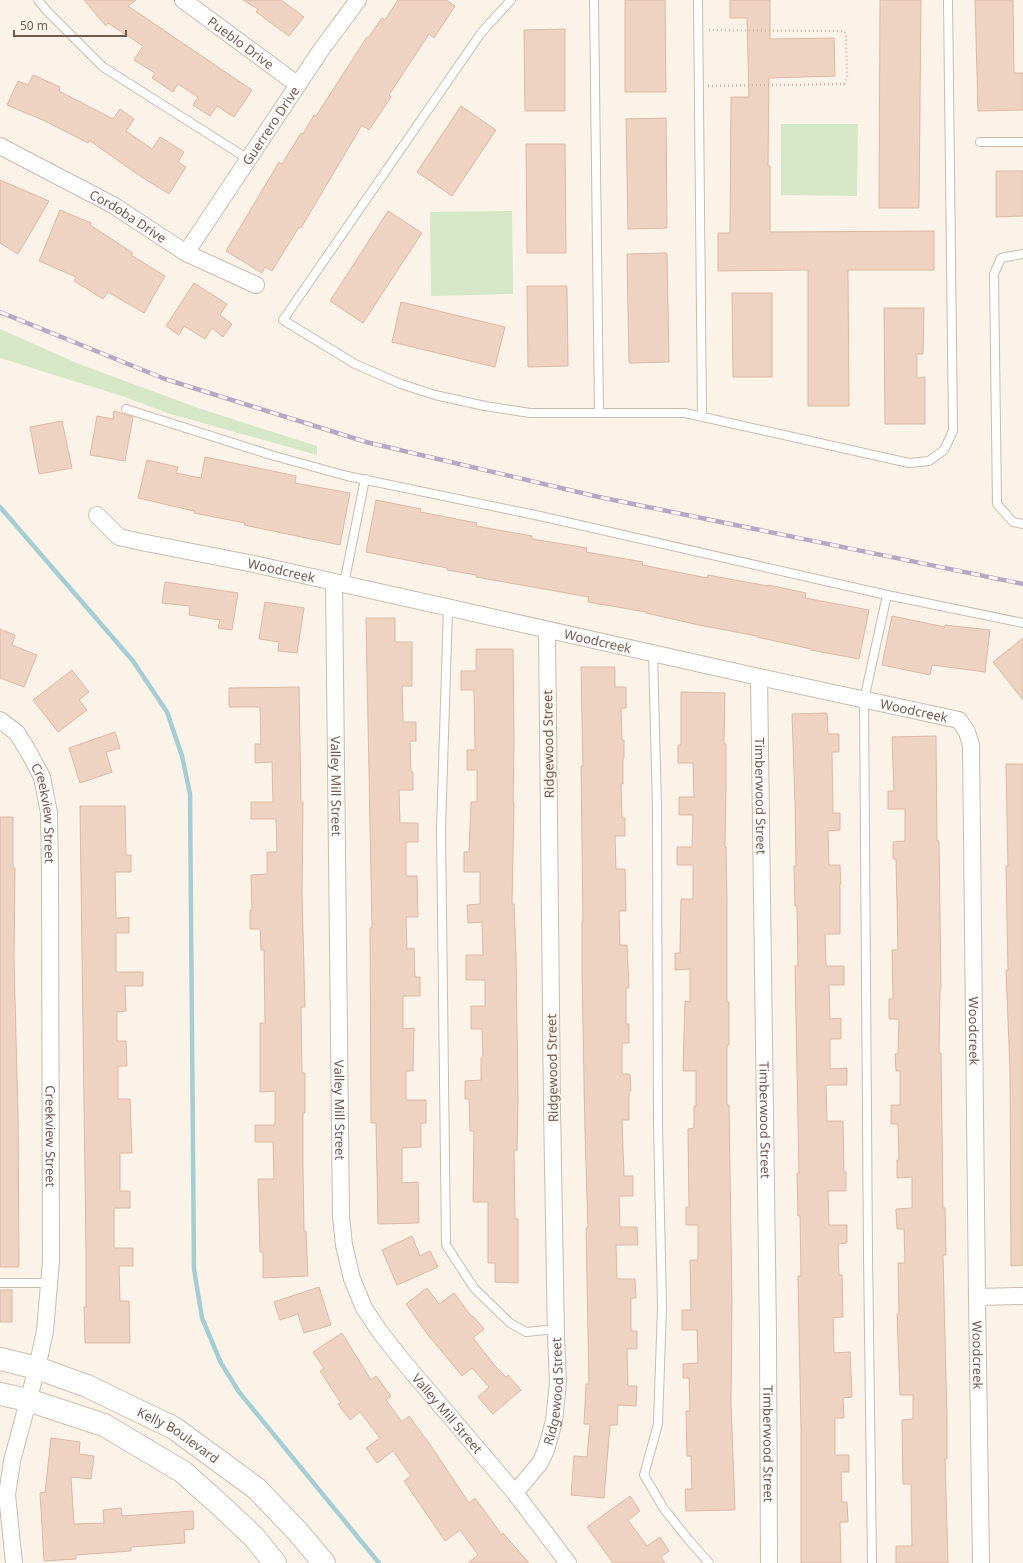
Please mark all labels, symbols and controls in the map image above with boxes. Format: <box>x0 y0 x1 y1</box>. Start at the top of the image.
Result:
scale bar <box>14 12 126 38</box>
street label: Pueblo Drive <box>204 12 278 73</box>
text: 50 m <box>20 17 48 34</box>
street label: Guerrero Drive <box>238 83 303 169</box>
street label: Cordoba Drive <box>86 185 170 247</box>
street label: Woodcreek <box>246 554 317 586</box>
street label: Woodcreek <box>562 625 633 657</box>
street label: Ridgewood Street <box>538 689 558 798</box>
street label: Woodcreek <box>879 694 950 726</box>
street label: Valley Mill Street <box>327 736 346 837</box>
street label: Timberwood Street <box>751 737 770 855</box>
street label: Creekview Street <box>27 760 59 864</box>
street label: Woodcreek <box>965 997 983 1066</box>
street label: Ridgewood Street <box>542 1013 562 1122</box>
street label: Valley Mill Street <box>330 1060 349 1161</box>
street label: Timberwood Street <box>755 1061 775 1179</box>
street label: Creekview Street <box>42 1085 60 1188</box>
street label: Woodcreek <box>968 1321 987 1390</box>
street label: Ridgewood Street <box>539 1337 567 1447</box>
street label: Valley Mill Street <box>408 1369 487 1458</box>
street label: Timberwood Street <box>759 1385 778 1503</box>
street label: Kelly Boulevard <box>134 1403 223 1467</box>

